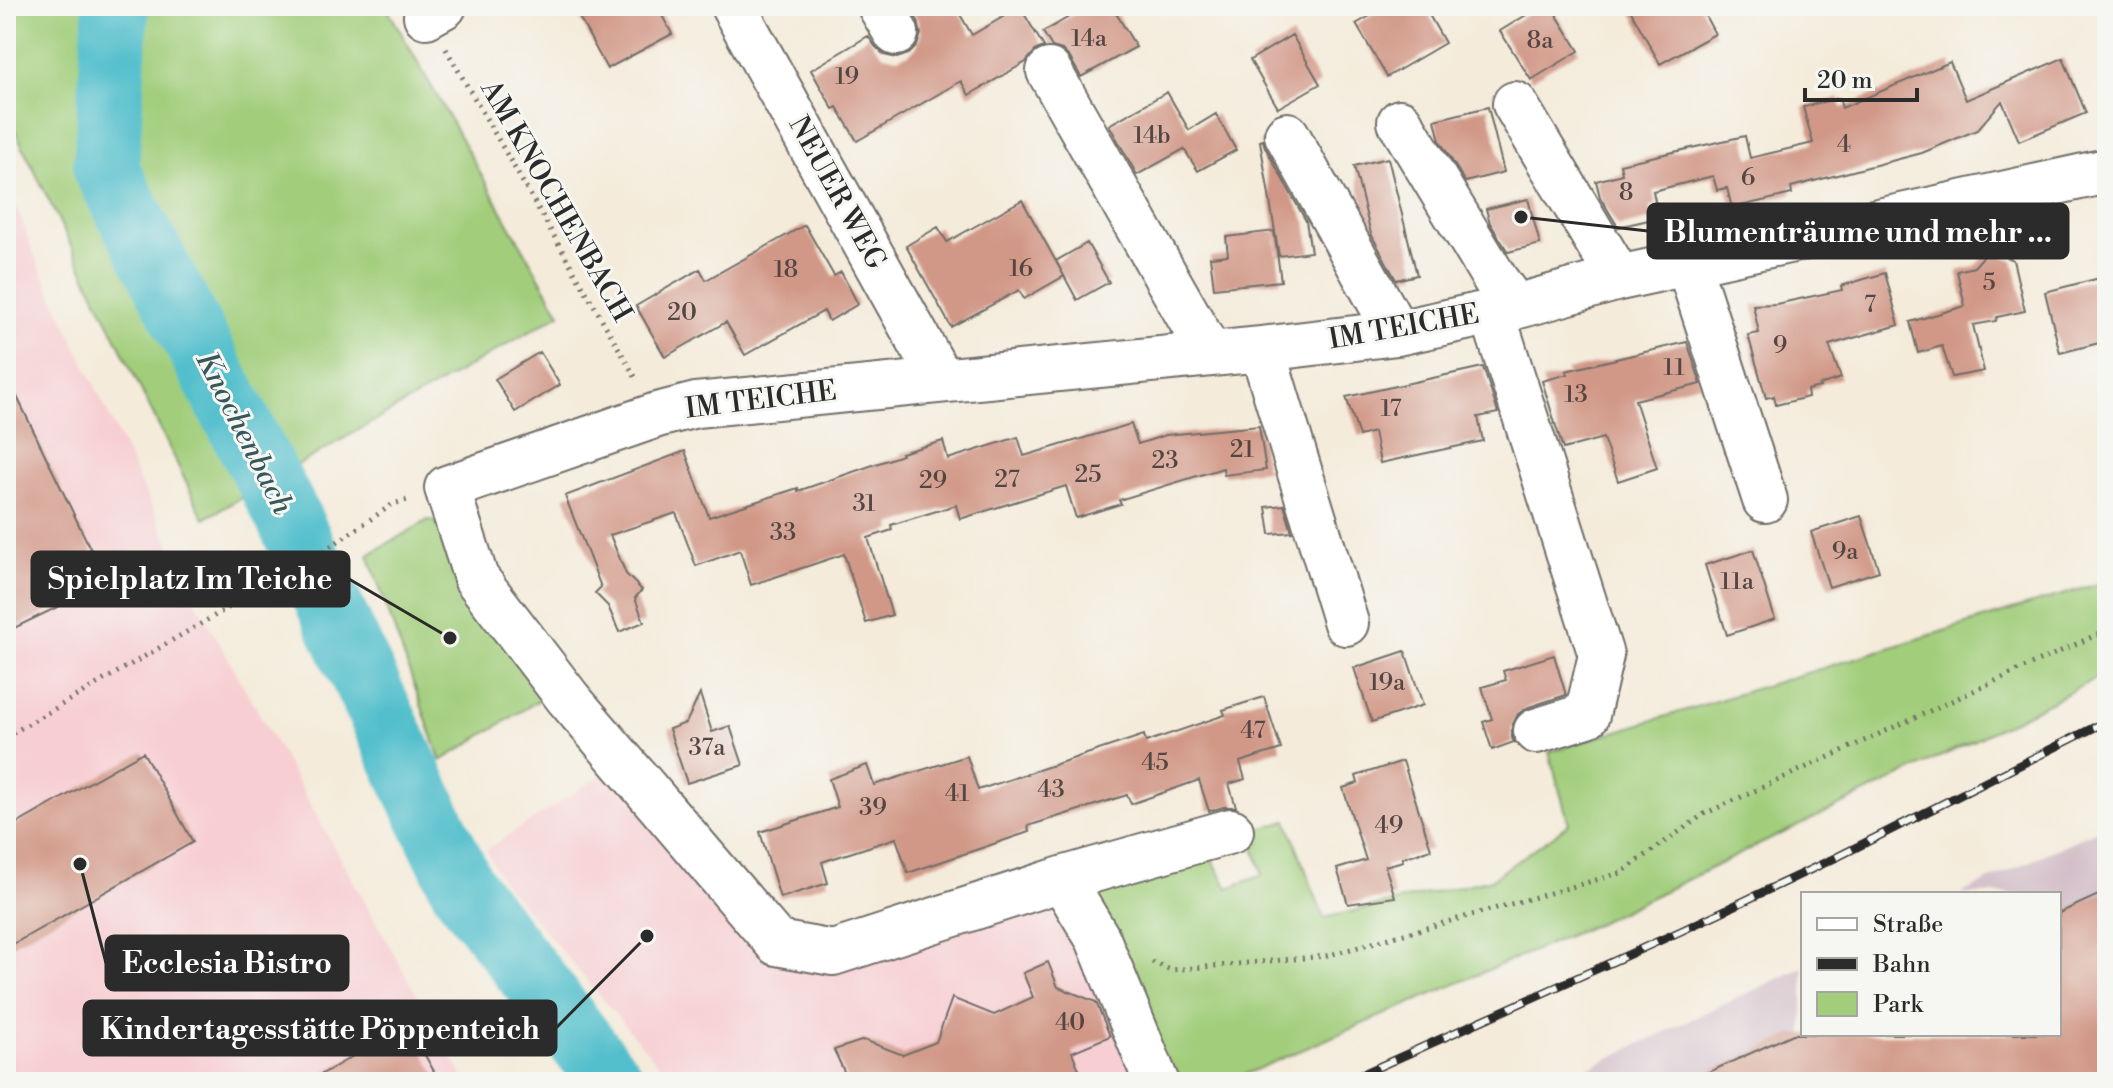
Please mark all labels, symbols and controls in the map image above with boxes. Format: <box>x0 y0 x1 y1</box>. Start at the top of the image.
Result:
house number: 14a <box>1071 24 1108 54</box>
house number: 8a <box>1527 26 1554 56</box>
scale bar <box>1805 52 1917 102</box>
house number: 19 <box>835 62 859 92</box>
text: 20 m <box>1817 66 1873 96</box>
street label: AM KNOCHENBACH <box>472 73 640 329</box>
street label: NEUER WEG <box>781 110 894 276</box>
house number: 14b <box>1133 121 1171 151</box>
house number: 4 <box>1837 130 1851 160</box>
house number: 6 <box>1741 163 1755 193</box>
house number: 8 <box>1619 178 1633 208</box>
callout: Blumenträume und mehr ... <box>1648 204 2068 258</box>
text: Blumenträume und mehr ... <box>1664 214 2052 252</box>
house number: 16 <box>1009 254 1033 284</box>
house number: 18 <box>774 255 798 285</box>
house number: 5 <box>1982 268 1996 298</box>
house number: 7 <box>1864 290 1876 320</box>
street label: IM TEICHE <box>1326 297 1482 357</box>
house number: 20 <box>667 298 697 328</box>
house number: 9 <box>1773 331 1787 361</box>
water label: Knochenbach <box>187 345 301 521</box>
house number: 11 <box>1663 353 1685 383</box>
street label: IM TEICHE <box>683 373 839 427</box>
house number: 13 <box>1564 380 1588 410</box>
house number: 17 <box>1380 394 1402 424</box>
house number: 21 <box>1230 435 1255 465</box>
house number: 23 <box>1152 446 1178 476</box>
house number: 25 <box>1075 460 1101 490</box>
house number: 27 <box>994 465 1020 495</box>
house number: 29 <box>919 466 947 496</box>
house number: 31 <box>852 489 876 519</box>
house number: 33 <box>770 518 796 548</box>
house number: 9a <box>1832 537 1859 567</box>
callout: Spielplatz Im Teiche <box>32 552 349 606</box>
text: Spielplatz Im Teiche <box>48 561 332 599</box>
house number: 11a <box>1720 567 1755 597</box>
house number: 19a <box>1369 668 1406 698</box>
house number: 47 <box>1240 716 1266 746</box>
house number: 37a <box>688 733 726 763</box>
house number: 45 <box>1141 748 1169 778</box>
house number: 43 <box>1037 775 1065 805</box>
house number: 41 <box>945 779 970 809</box>
house number: 39 <box>859 793 887 823</box>
house number: 49 <box>1375 811 1403 841</box>
legend <box>1801 892 2061 1036</box>
text: Straße <box>1873 910 1943 940</box>
callout: Ecclesia Bistro <box>106 936 348 990</box>
text: Ecclesia Bistro <box>122 945 332 983</box>
text: Bahn <box>1872 950 1931 980</box>
text: Park <box>1873 990 1924 1020</box>
callout: Kindertagesstätte Pöppenteich <box>84 1001 556 1055</box>
house number: 40 <box>1055 1008 1085 1038</box>
text: Kindertagesstätte Pöppenteich <box>100 1011 540 1049</box>

